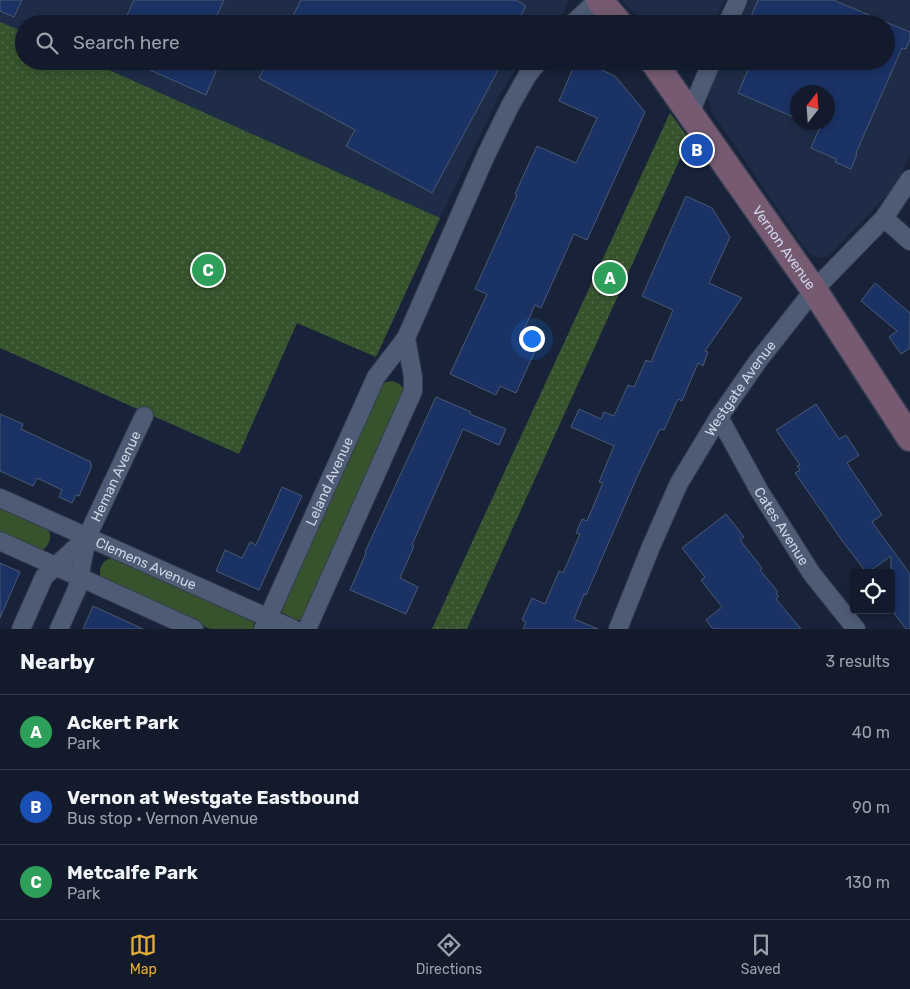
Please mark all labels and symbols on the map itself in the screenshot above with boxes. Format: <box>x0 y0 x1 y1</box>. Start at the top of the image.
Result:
north arrow <box>790 85 835 130</box>
pin: B <box>681 131 713 169</box>
street label: Vernon Avenue <box>748 203 819 293</box>
pin: C <box>192 251 224 289</box>
pin: A <box>594 259 626 297</box>
your location <box>519 326 545 352</box>
street label: Westgate Avenue <box>701 337 780 440</box>
street label: Heman Avenue <box>87 428 145 525</box>
street label: Leland Avenue <box>302 434 357 529</box>
street label: Cates Avenue <box>750 484 813 569</box>
street label: Clemens Avenue <box>93 534 199 594</box>

